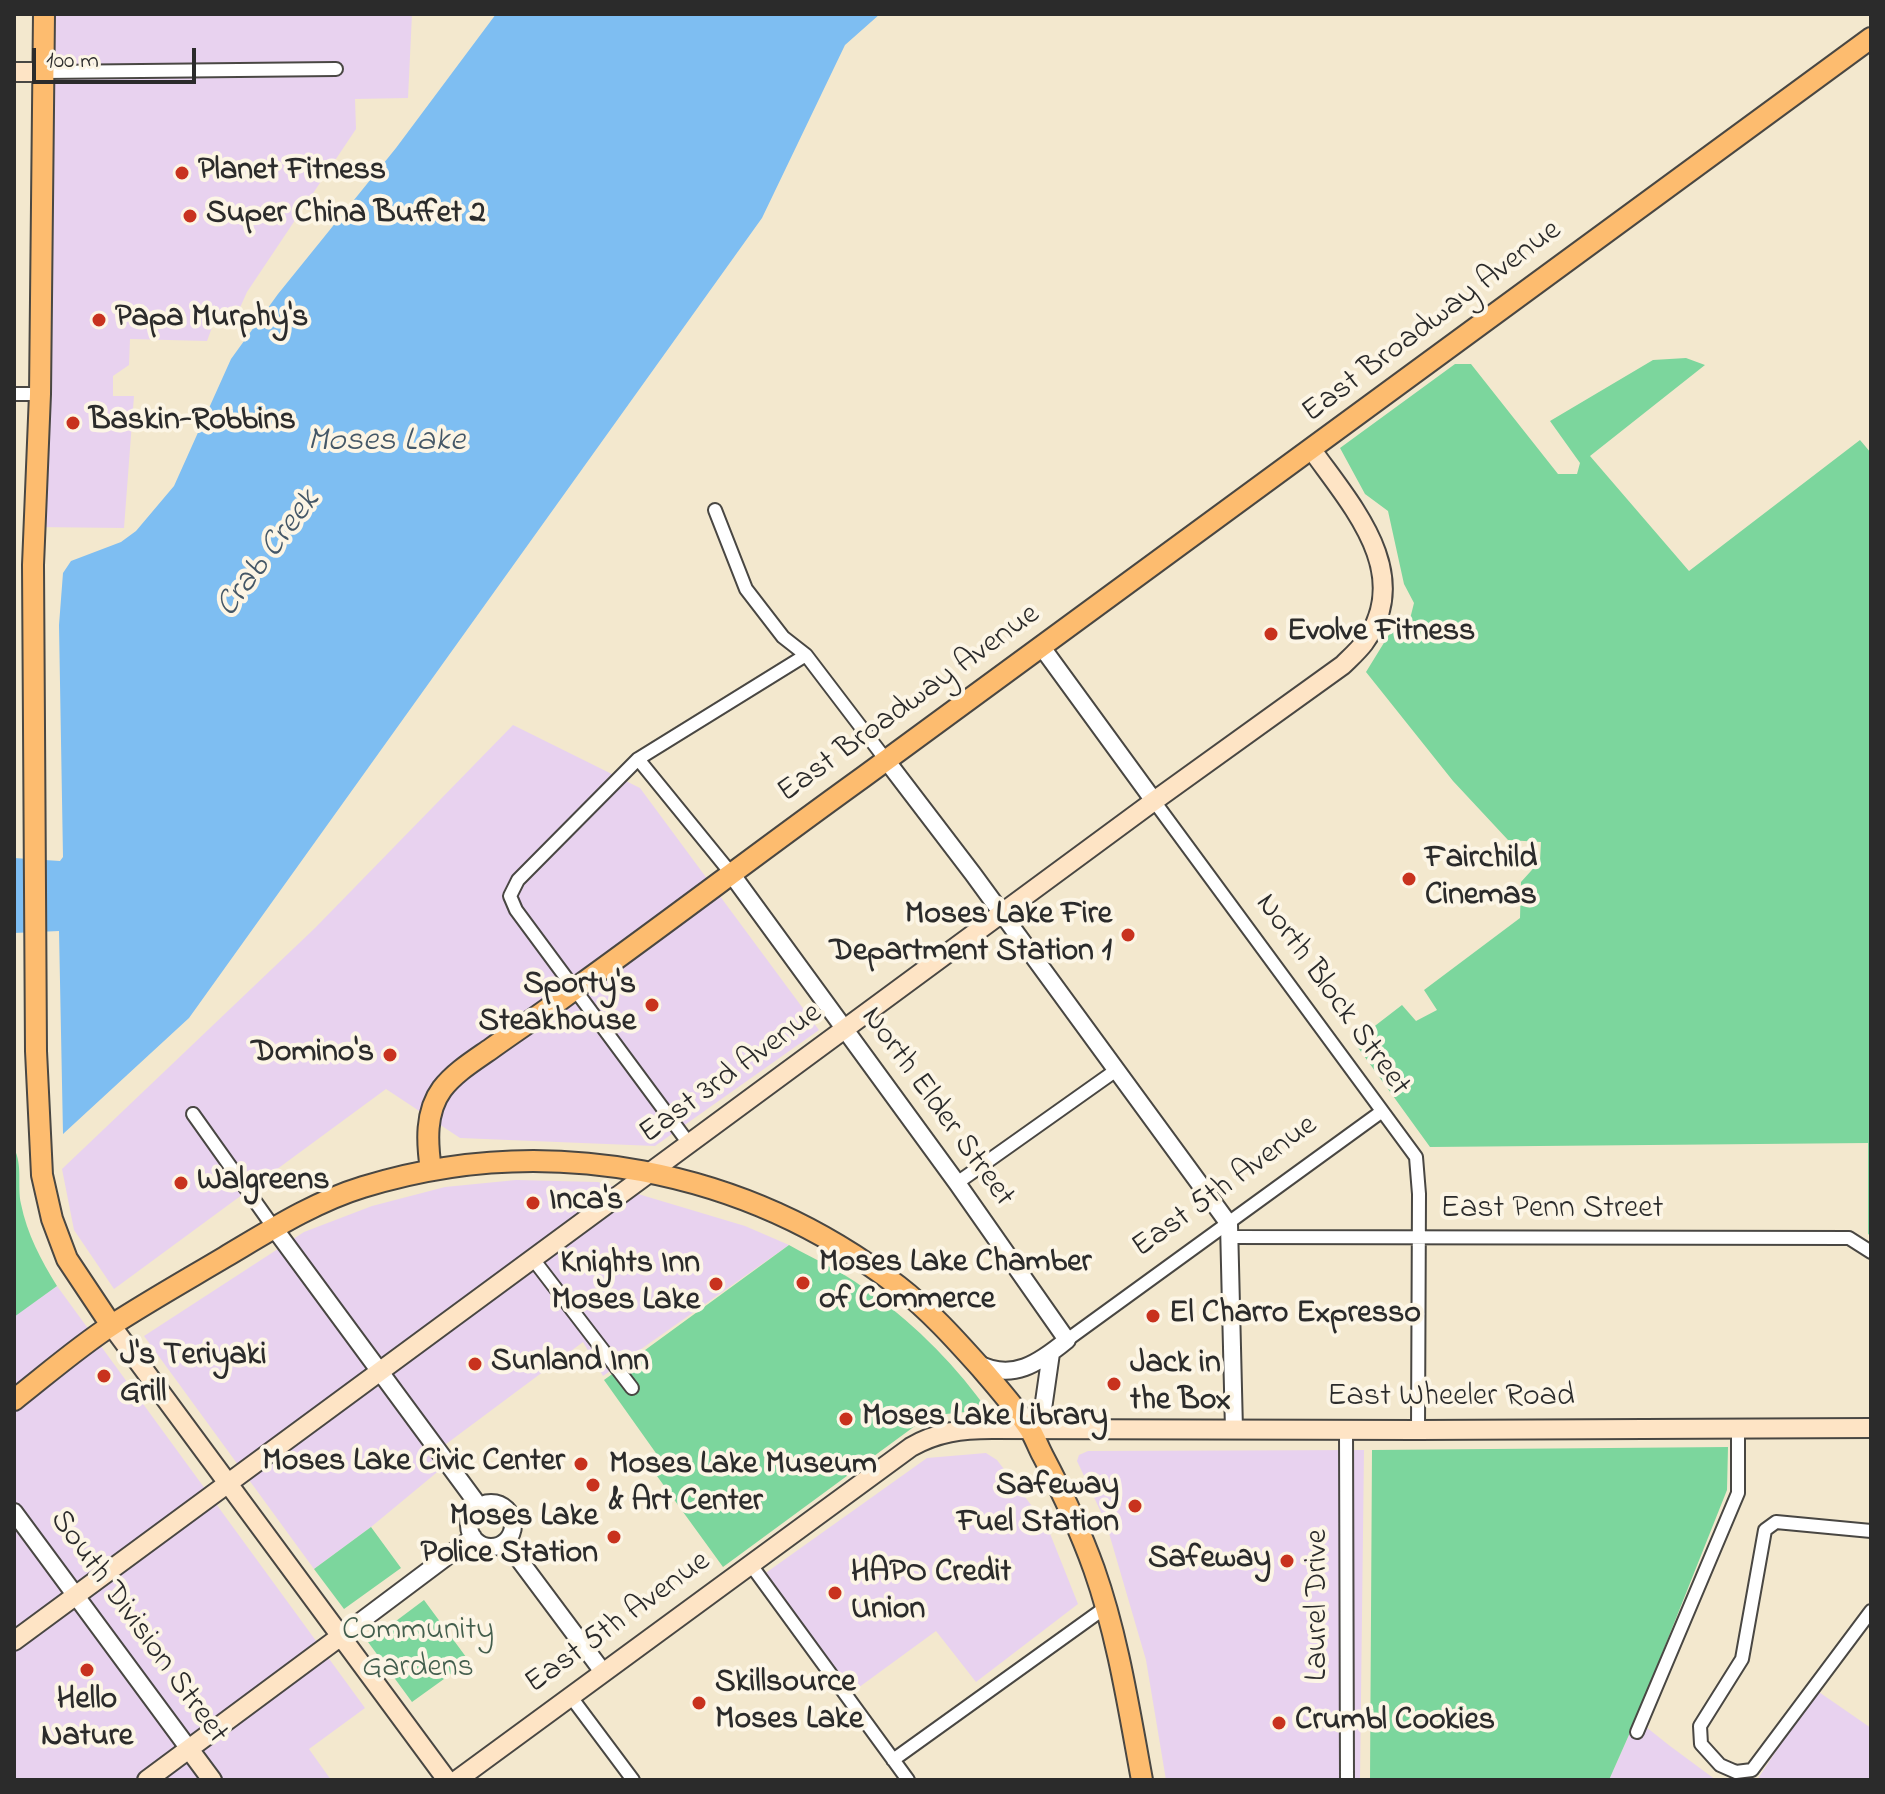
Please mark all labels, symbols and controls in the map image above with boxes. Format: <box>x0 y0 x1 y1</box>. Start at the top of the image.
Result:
scale bar <box>36 32 200 82</box>
text: 100 m <box>46 44 99 79</box>
place label: Planet Fitness <box>198 154 386 192</box>
marker: Planet Fitness <box>173 164 191 182</box>
place label: Super China Buffet 2 <box>206 197 486 235</box>
marker: Super China Buffet 2 <box>181 207 199 225</box>
street label: East Broadway Avenue <box>1296 213 1570 433</box>
place label: Papa Murphy's <box>115 301 308 339</box>
marker: Papa Murphy's <box>90 311 108 329</box>
place label: Baskin-Robbins <box>89 404 296 442</box>
marker: Baskin-Robbins <box>64 414 82 432</box>
water label: Moses Lake <box>307 423 465 463</box>
water label: Crab Creek <box>209 483 331 627</box>
street label: East Broadway Avenue <box>771 597 1049 813</box>
place label: Evolve Fitness <box>1287 615 1475 653</box>
marker: Evolve Fitness <box>1262 625 1280 643</box>
place label: Fairchild Cinemas <box>1425 842 1537 917</box>
marker: Fairchild Cinemas <box>1400 870 1418 888</box>
street label: North Block Street <box>1245 887 1417 1105</box>
place label: Moses Lake Fire Department Station 1 <box>829 898 1112 973</box>
marker: Moses Lake Fire Department Station 1 <box>1119 926 1137 944</box>
place label: Sporty's Steakhouse <box>478 968 636 1043</box>
street label: East 3rd Avenue <box>633 996 831 1154</box>
marker: Sporty's Steakhouse <box>643 996 661 1014</box>
street label: North Elder Street <box>851 1001 1021 1215</box>
place label: Domino's <box>251 1036 374 1074</box>
marker: Domino's <box>381 1046 399 1064</box>
street label: East 5th Avenue <box>1126 1108 1326 1268</box>
place label: Walgreens <box>197 1164 330 1202</box>
marker: Walgreens <box>172 1174 190 1192</box>
place label: Inca's <box>549 1184 623 1222</box>
street label: East Penn Street <box>1441 1192 1663 1230</box>
marker: Inca's <box>524 1194 542 1212</box>
place label: Moses Lake Chamber of Commerce <box>819 1246 1091 1321</box>
place label: Knights Inn Moses Lake <box>552 1247 700 1322</box>
marker: Moses Lake Chamber of Commerce <box>794 1274 812 1292</box>
marker: Knights Inn Moses Lake <box>707 1275 725 1293</box>
place label: El Charro Expresso <box>1169 1297 1421 1335</box>
marker: El Charro Expresso <box>1144 1307 1162 1325</box>
place label: J's Teriyaki Grill <box>120 1339 266 1414</box>
place label: Sunland Inn <box>491 1345 649 1383</box>
place label: Jack in the Box <box>1130 1347 1231 1422</box>
marker: Sunland Inn <box>466 1355 484 1373</box>
marker: J's Teriyaki Grill <box>95 1367 113 1385</box>
marker: Jack in the Box <box>1105 1375 1123 1393</box>
street label: East Wheeler Road <box>1327 1380 1575 1418</box>
place label: Moses Lake Library <box>862 1400 1108 1438</box>
marker: Moses Lake Library <box>837 1410 855 1428</box>
place label: Moses Lake Civic Center <box>262 1445 565 1483</box>
place label: Moses Lake Museum & Art Center <box>609 1448 877 1523</box>
marker: Moses Lake Civic Center <box>572 1455 590 1473</box>
place label: Safeway Fuel Station <box>957 1469 1119 1544</box>
marker: Moses Lake Museum & Art Center <box>584 1476 602 1494</box>
marker: Safeway Fuel Station <box>1126 1497 1144 1515</box>
place label: Moses Lake Police Station <box>421 1500 598 1575</box>
street label: South Division Street <box>39 1504 235 1752</box>
marker: Moses Lake Police Station <box>605 1528 623 1546</box>
street label: Laurel Drive <box>1301 1529 1339 1681</box>
place label: Safeway <box>1148 1542 1271 1580</box>
street label: East 5th Avenue <box>519 1544 719 1704</box>
marker: Safeway <box>1278 1552 1296 1570</box>
place label: HAPO Credit Union <box>851 1556 1011 1631</box>
marker: HAPO Credit Union <box>826 1584 844 1602</box>
park label: Community Gardens <box>342 1614 494 1689</box>
marker: Hello Nature <box>78 1661 96 1679</box>
place label: Skillsource Moses Lake <box>715 1666 863 1741</box>
place label: Hello Nature <box>41 1683 133 1758</box>
marker: Skillsource Moses Lake <box>690 1694 708 1712</box>
place label: Crumbl Cookies <box>1295 1704 1495 1742</box>
marker: Crumbl Cookies <box>1270 1714 1288 1732</box>

